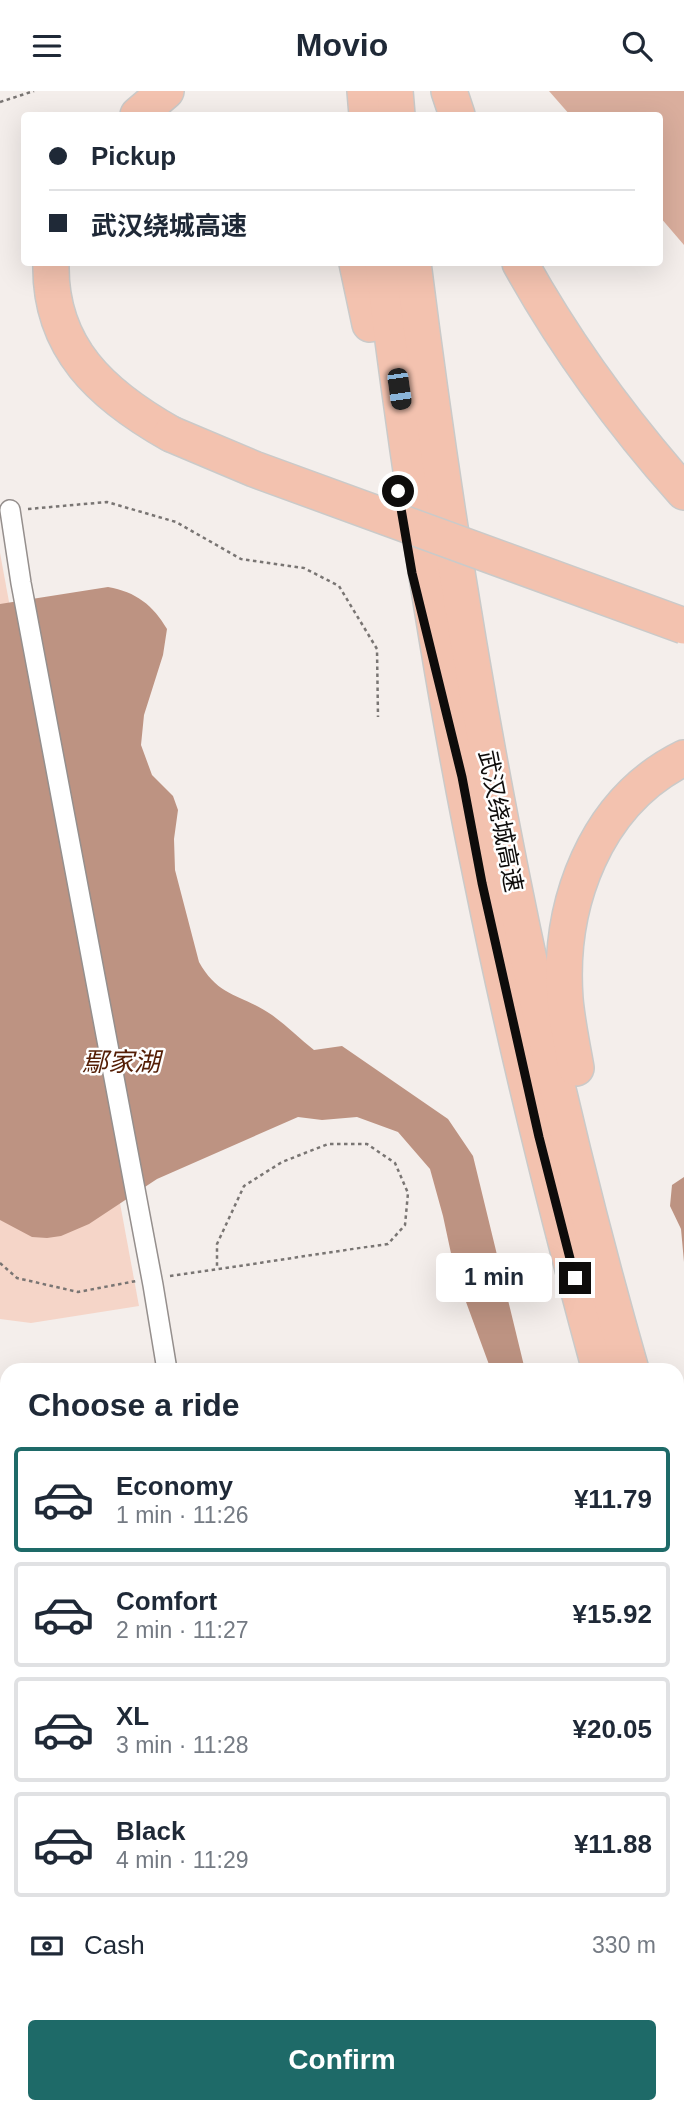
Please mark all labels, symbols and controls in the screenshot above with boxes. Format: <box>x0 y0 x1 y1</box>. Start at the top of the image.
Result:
icon: menu <box>28 27 66 65</box>
text: Movio <box>296 27 388 63</box>
icon: search <box>618 27 656 65</box>
text: Pickup <box>91 141 176 171</box>
text: 武汉绕城高速 <box>91 211 247 241</box>
car <box>386 367 413 411</box>
route start <box>382 475 414 507</box>
street label: 武汉绕城高速 <box>474 748 528 894</box>
water label: 鄢家湖 <box>82 1047 164 1077</box>
callout: 1 min <box>435 1253 550 1303</box>
route end <box>559 1262 591 1294</box>
text: 1 min <box>464 1264 524 1290</box>
text: Choose a ride <box>28 1387 240 1423</box>
icon: car <box>32 1468 95 1531</box>
text: Economy <box>116 1471 233 1501</box>
text: ¥11.79 <box>574 1484 652 1514</box>
text: 1 min · 11:26 <box>116 1502 249 1528</box>
icon: car <box>32 1583 95 1646</box>
text: Comfort <box>116 1586 217 1616</box>
text: ¥15.92 <box>572 1599 652 1629</box>
text: 2 min · 11:27 <box>116 1617 249 1643</box>
icon: car <box>32 1698 95 1761</box>
text: XL <box>116 1701 149 1731</box>
text: ¥20.05 <box>572 1714 652 1744</box>
text: 3 min · 11:28 <box>116 1732 249 1758</box>
icon: car <box>32 1813 95 1876</box>
text: Black <box>116 1816 185 1846</box>
text: ¥11.88 <box>574 1829 652 1859</box>
text: 4 min · 11:29 <box>116 1847 249 1873</box>
icon: cash <box>28 1927 66 1965</box>
text: Cash <box>84 1930 145 1960</box>
text: 330 m <box>592 1932 656 1958</box>
button: Confirm <box>28 2020 656 2100</box>

